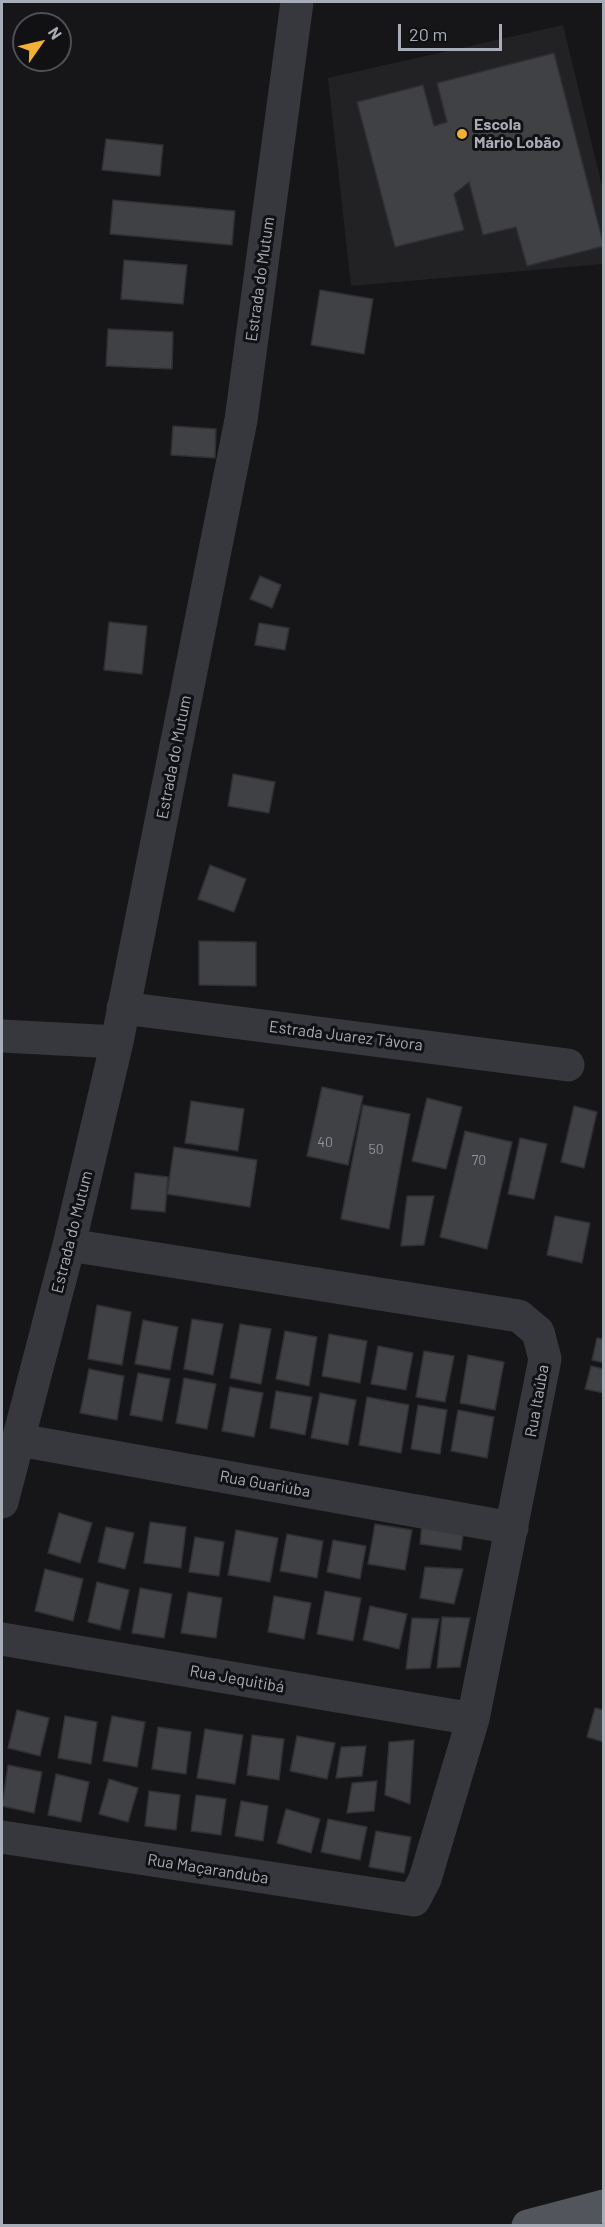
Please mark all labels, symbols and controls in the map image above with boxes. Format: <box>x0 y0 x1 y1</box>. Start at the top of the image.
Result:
north arrow <box>12 12 72 72</box>
scale bar <box>401 12 504 50</box>
text: N <box>45 23 67 42</box>
text: 20 m <box>409 23 447 45</box>
place label: Escola Mário Lobão <box>474 115 561 153</box>
marker: Escola Mário Lobão <box>455 127 469 141</box>
street label: Estrada do Mutum <box>242 215 278 343</box>
street label: Estrada do Mutum <box>153 694 195 820</box>
street label: Estrada Juarez Távora <box>268 1017 424 1055</box>
house number: 40 <box>317 1134 333 1150</box>
house number: 50 <box>368 1141 384 1157</box>
house number: 70 <box>472 1152 486 1168</box>
street label: Estrada do Mutum <box>47 1169 97 1295</box>
street label: Rua Itaúba <box>521 1363 553 1439</box>
street label: Rua Guariúba <box>218 1467 312 1501</box>
street label: Rua Jequitibá <box>188 1661 286 1697</box>
street label: Rua Maçaranduba <box>146 1850 270 1888</box>

